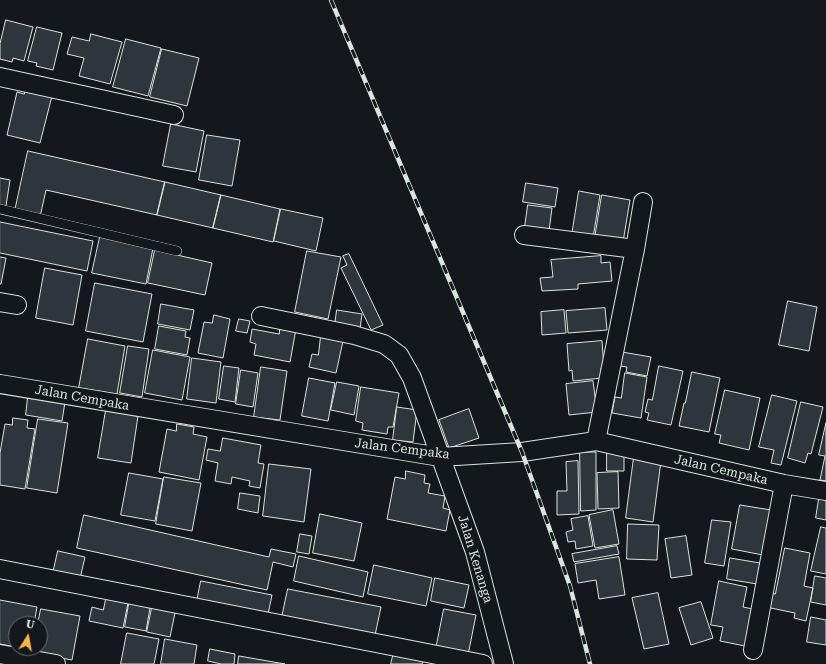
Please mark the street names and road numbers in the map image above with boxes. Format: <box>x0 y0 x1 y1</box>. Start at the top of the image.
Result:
street label: Jalan Cempaka <box>34 382 130 414</box>
street label: Jalan Cempaka <box>354 435 450 463</box>
street label: Jalan Cempaka <box>673 452 769 488</box>
street label: Jalan Kenanga <box>454 513 496 605</box>

